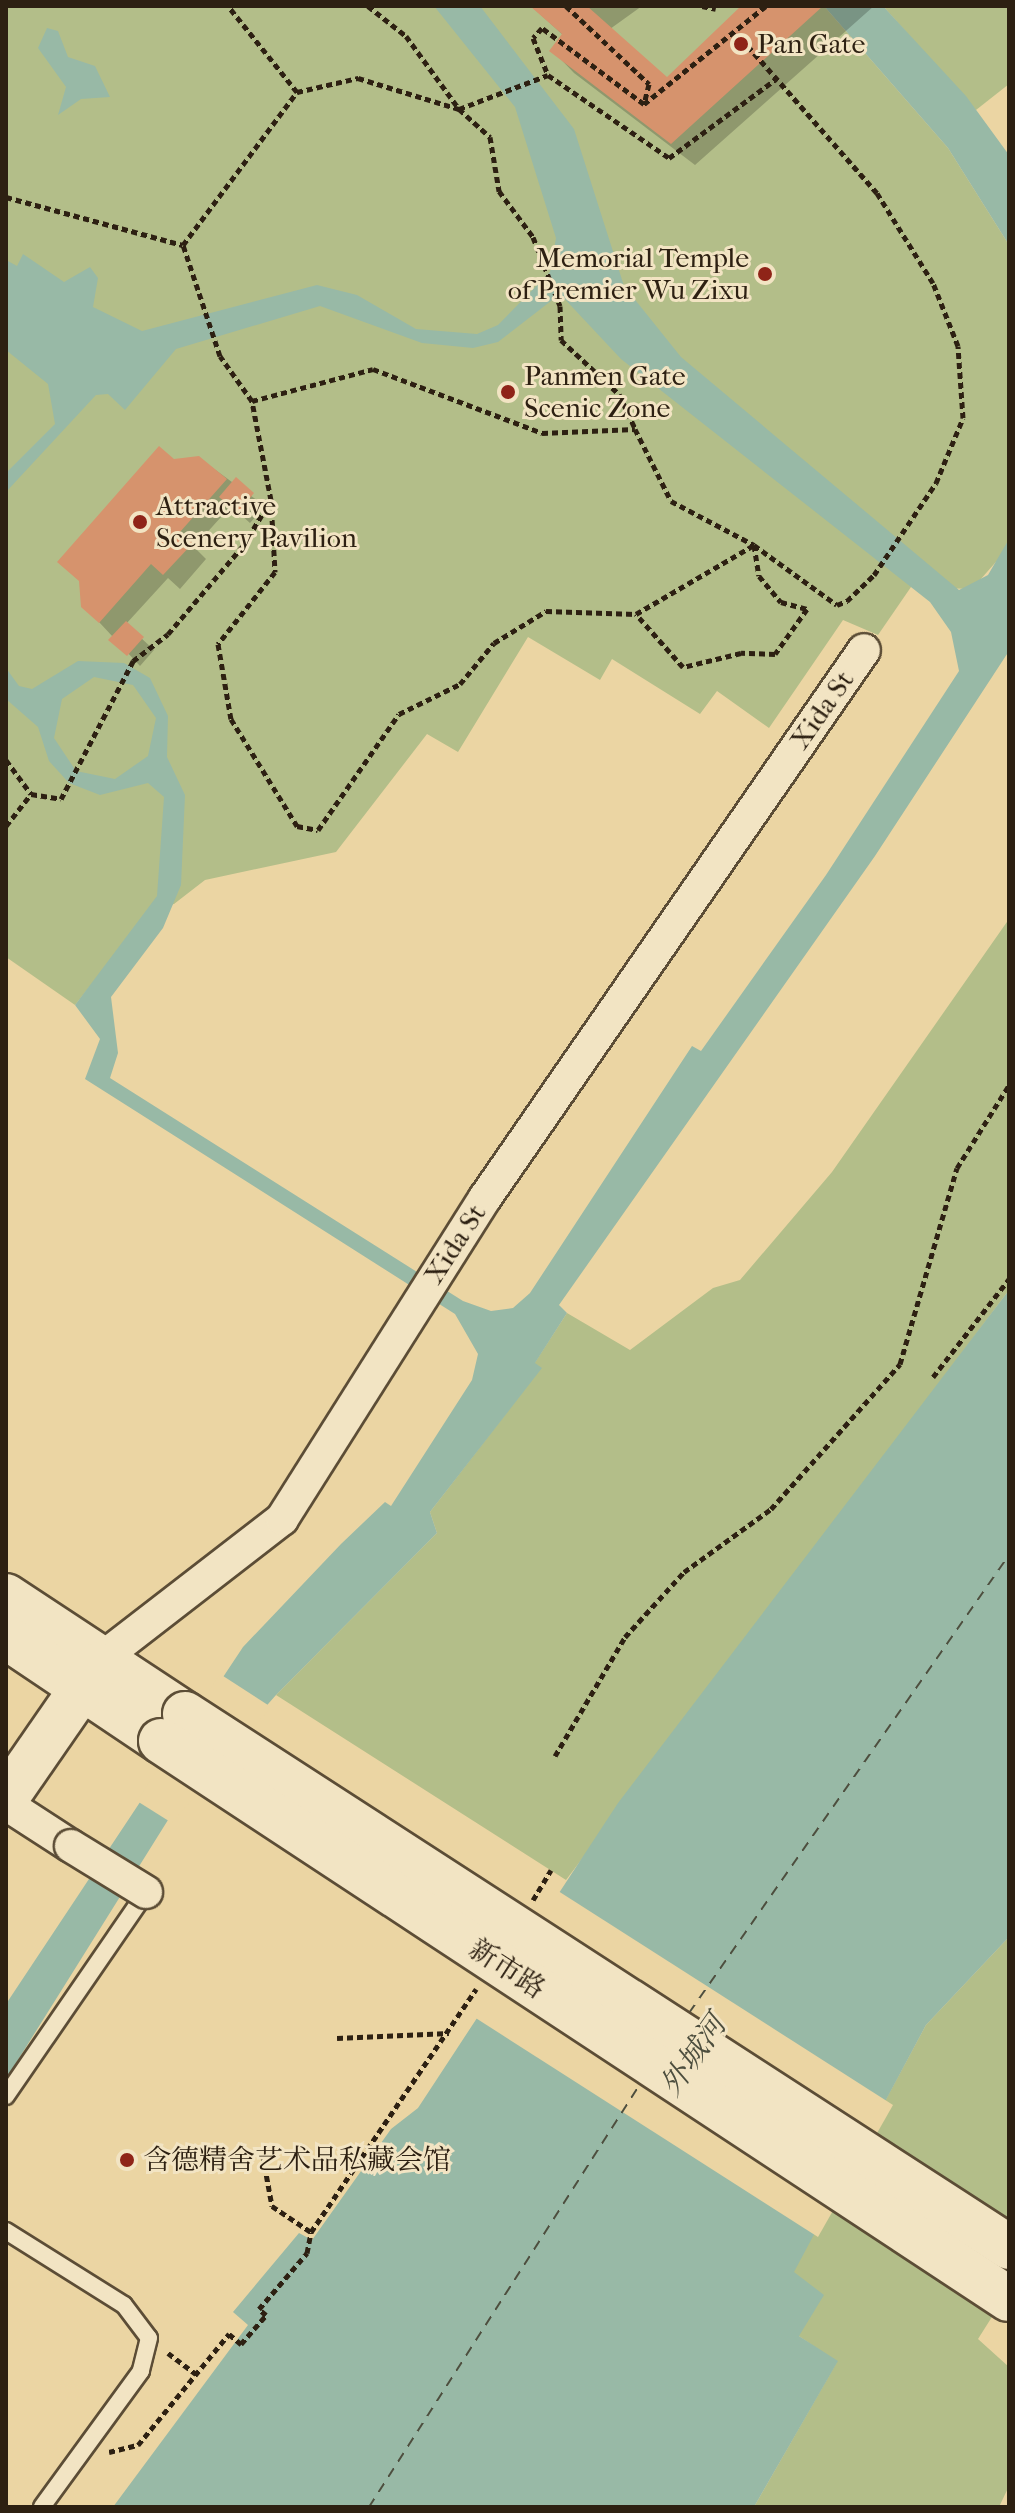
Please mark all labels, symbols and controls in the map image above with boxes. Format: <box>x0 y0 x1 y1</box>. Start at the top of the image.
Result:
place label: Pan Gate <box>757 27 865 61</box>
marker: Pan Gate <box>732 35 750 53</box>
place label: Memorial Temple of Premier Wu Zixu <box>508 241 749 307</box>
marker: Memorial Temple of Premier Wu Zixu <box>756 265 774 283</box>
place label: Panmen Gate Scenic Zone <box>524 359 686 425</box>
marker: Panmen Gate Scenic Zone <box>499 383 517 401</box>
place label: Attractive Scenery Pavilion <box>156 489 357 555</box>
marker: Attractive Scenery Pavilion <box>131 513 149 531</box>
street label: Xida St <box>783 664 861 756</box>
street label: Xida St <box>417 1198 493 1290</box>
street label: 新市路 <box>463 1932 551 2006</box>
water label: 外城河 <box>653 2009 735 2103</box>
place label: 含德精舍艺术品私藏会馆 <box>143 2143 451 2177</box>
marker: 含德精舍艺术品私藏会馆 <box>118 2151 136 2169</box>

